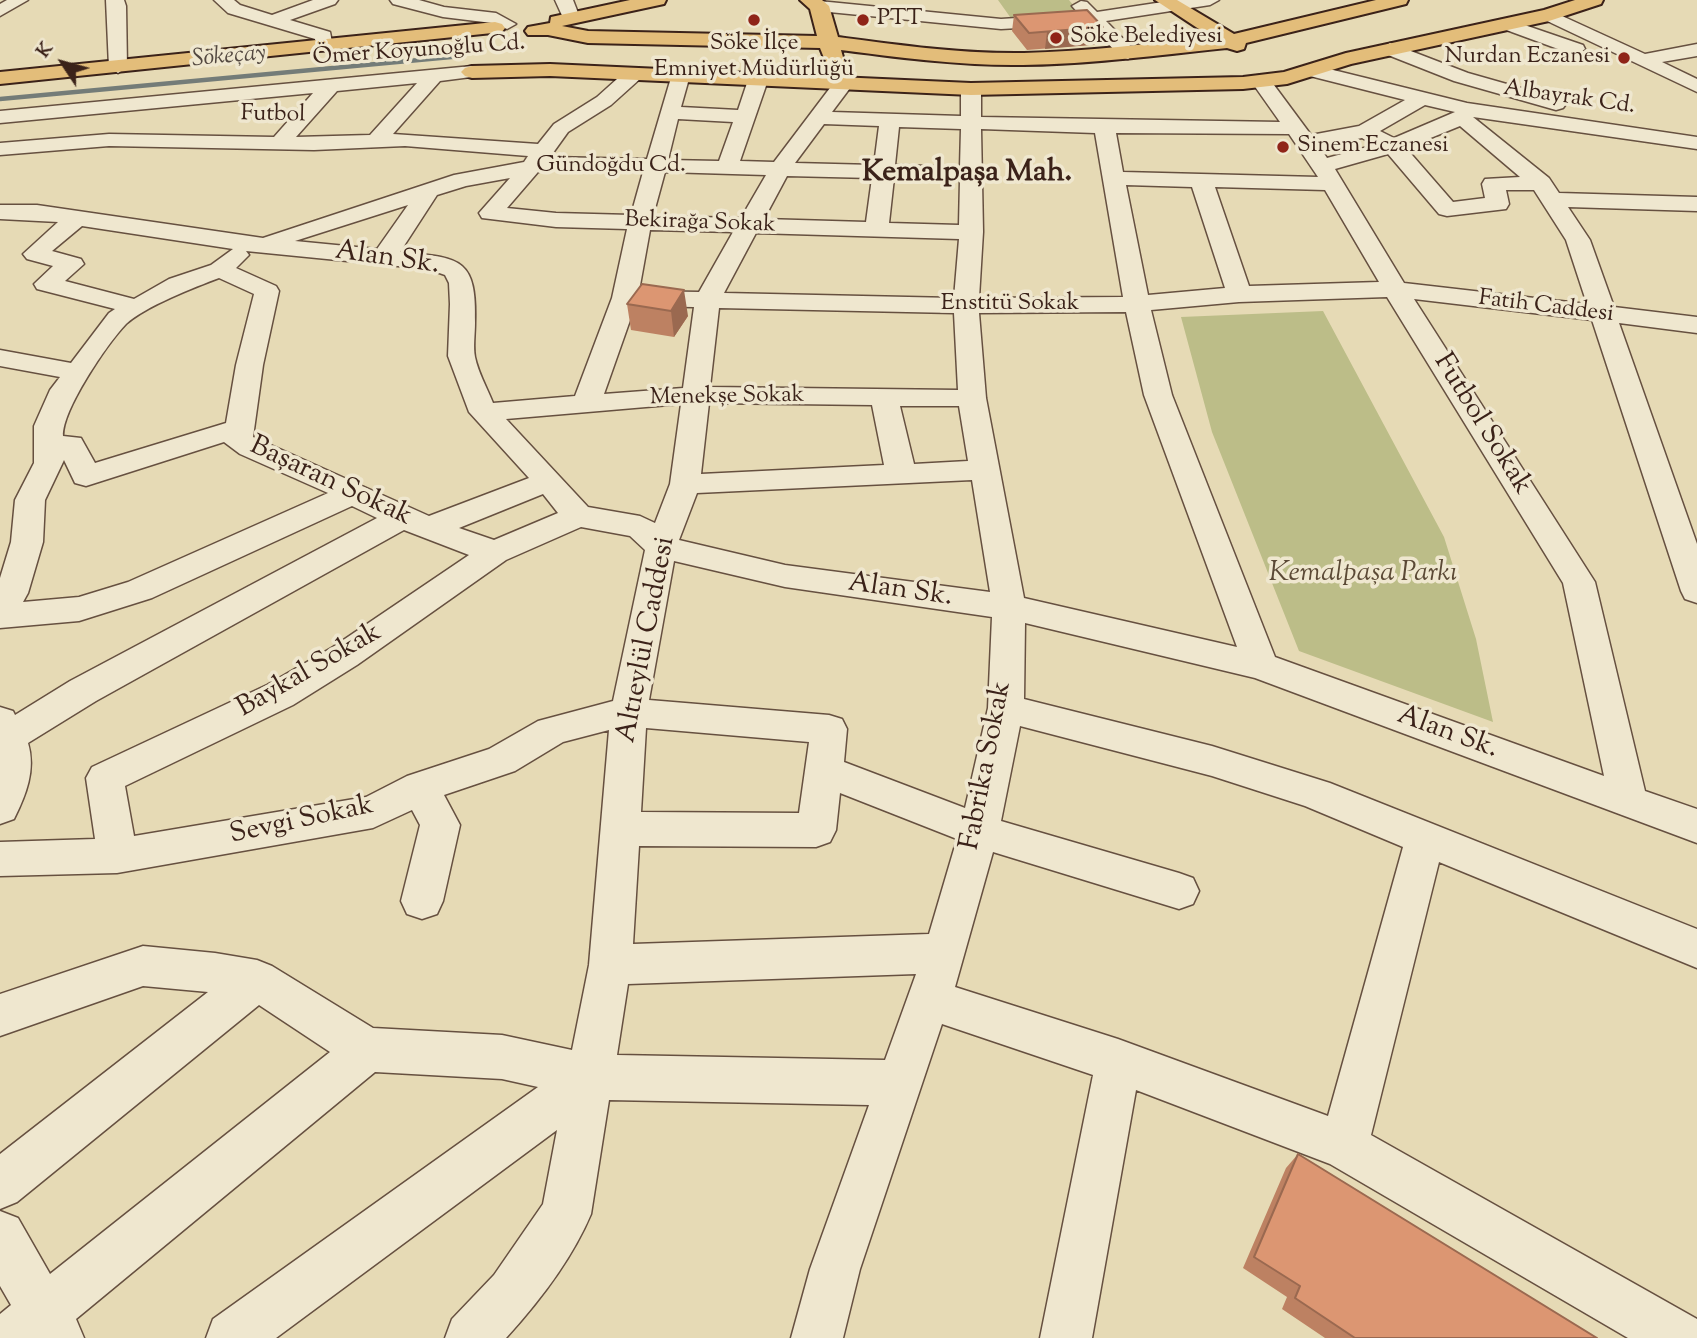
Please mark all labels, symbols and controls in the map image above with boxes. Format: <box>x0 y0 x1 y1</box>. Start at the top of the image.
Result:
place label: PTT <box>877 6 922 34</box>
marker: Söke İlçe Emniyet Müdürlüğü <box>746 12 762 28</box>
marker: PTT <box>855 12 871 28</box>
place label: Söke Belediyesi <box>1070 24 1223 52</box>
north arrow <box>28 28 98 98</box>
marker: Söke Belediyesi <box>1048 30 1064 46</box>
street label: Ömer Koyunoğlu Cd. <box>312 31 526 73</box>
place label: Söke İlçe Emniyet Müdürlüğü <box>654 31 854 85</box>
text: K <box>31 37 61 64</box>
water label: Sökeçay <box>191 40 267 76</box>
place label: Nurdan Eczanesi <box>1445 44 1610 72</box>
marker: Nurdan Eczanesi <box>1616 50 1632 66</box>
street label: Albayrak Cd. <box>1501 76 1637 122</box>
street label: Futbol <box>240 102 306 130</box>
place label: Sinem Eczanesi <box>1297 133 1448 161</box>
marker: Sinem Eczanesi <box>1275 139 1291 155</box>
street label: Gündoğdu Cd. <box>536 153 686 181</box>
district label: Kemalpaşa Mah. <box>862 157 1072 193</box>
street label: Bekirağa Sokak <box>624 208 776 240</box>
street label: Alan Sk. <box>333 236 441 284</box>
street label: Fatih Caddesi <box>1477 286 1615 330</box>
street label: Enstitü Sokak <box>941 291 1079 319</box>
street label: Futbol Sokak <box>1424 348 1538 502</box>
street label: Menekşe Sokak <box>650 383 804 413</box>
street label: Başaran Sokak <box>243 431 417 535</box>
street label: Altıeylül Caddesi <box>612 534 684 746</box>
park label: Kemalpaşa Parkı <box>1269 558 1457 592</box>
street label: Alan Sk. <box>846 568 954 616</box>
street label: Baykal Sokak <box>232 617 388 727</box>
street label: Fabrika Sokak <box>955 679 1021 853</box>
street label: Alan Sk. <box>1392 700 1502 768</box>
street label: Sevgi Sokak <box>227 790 377 854</box>

